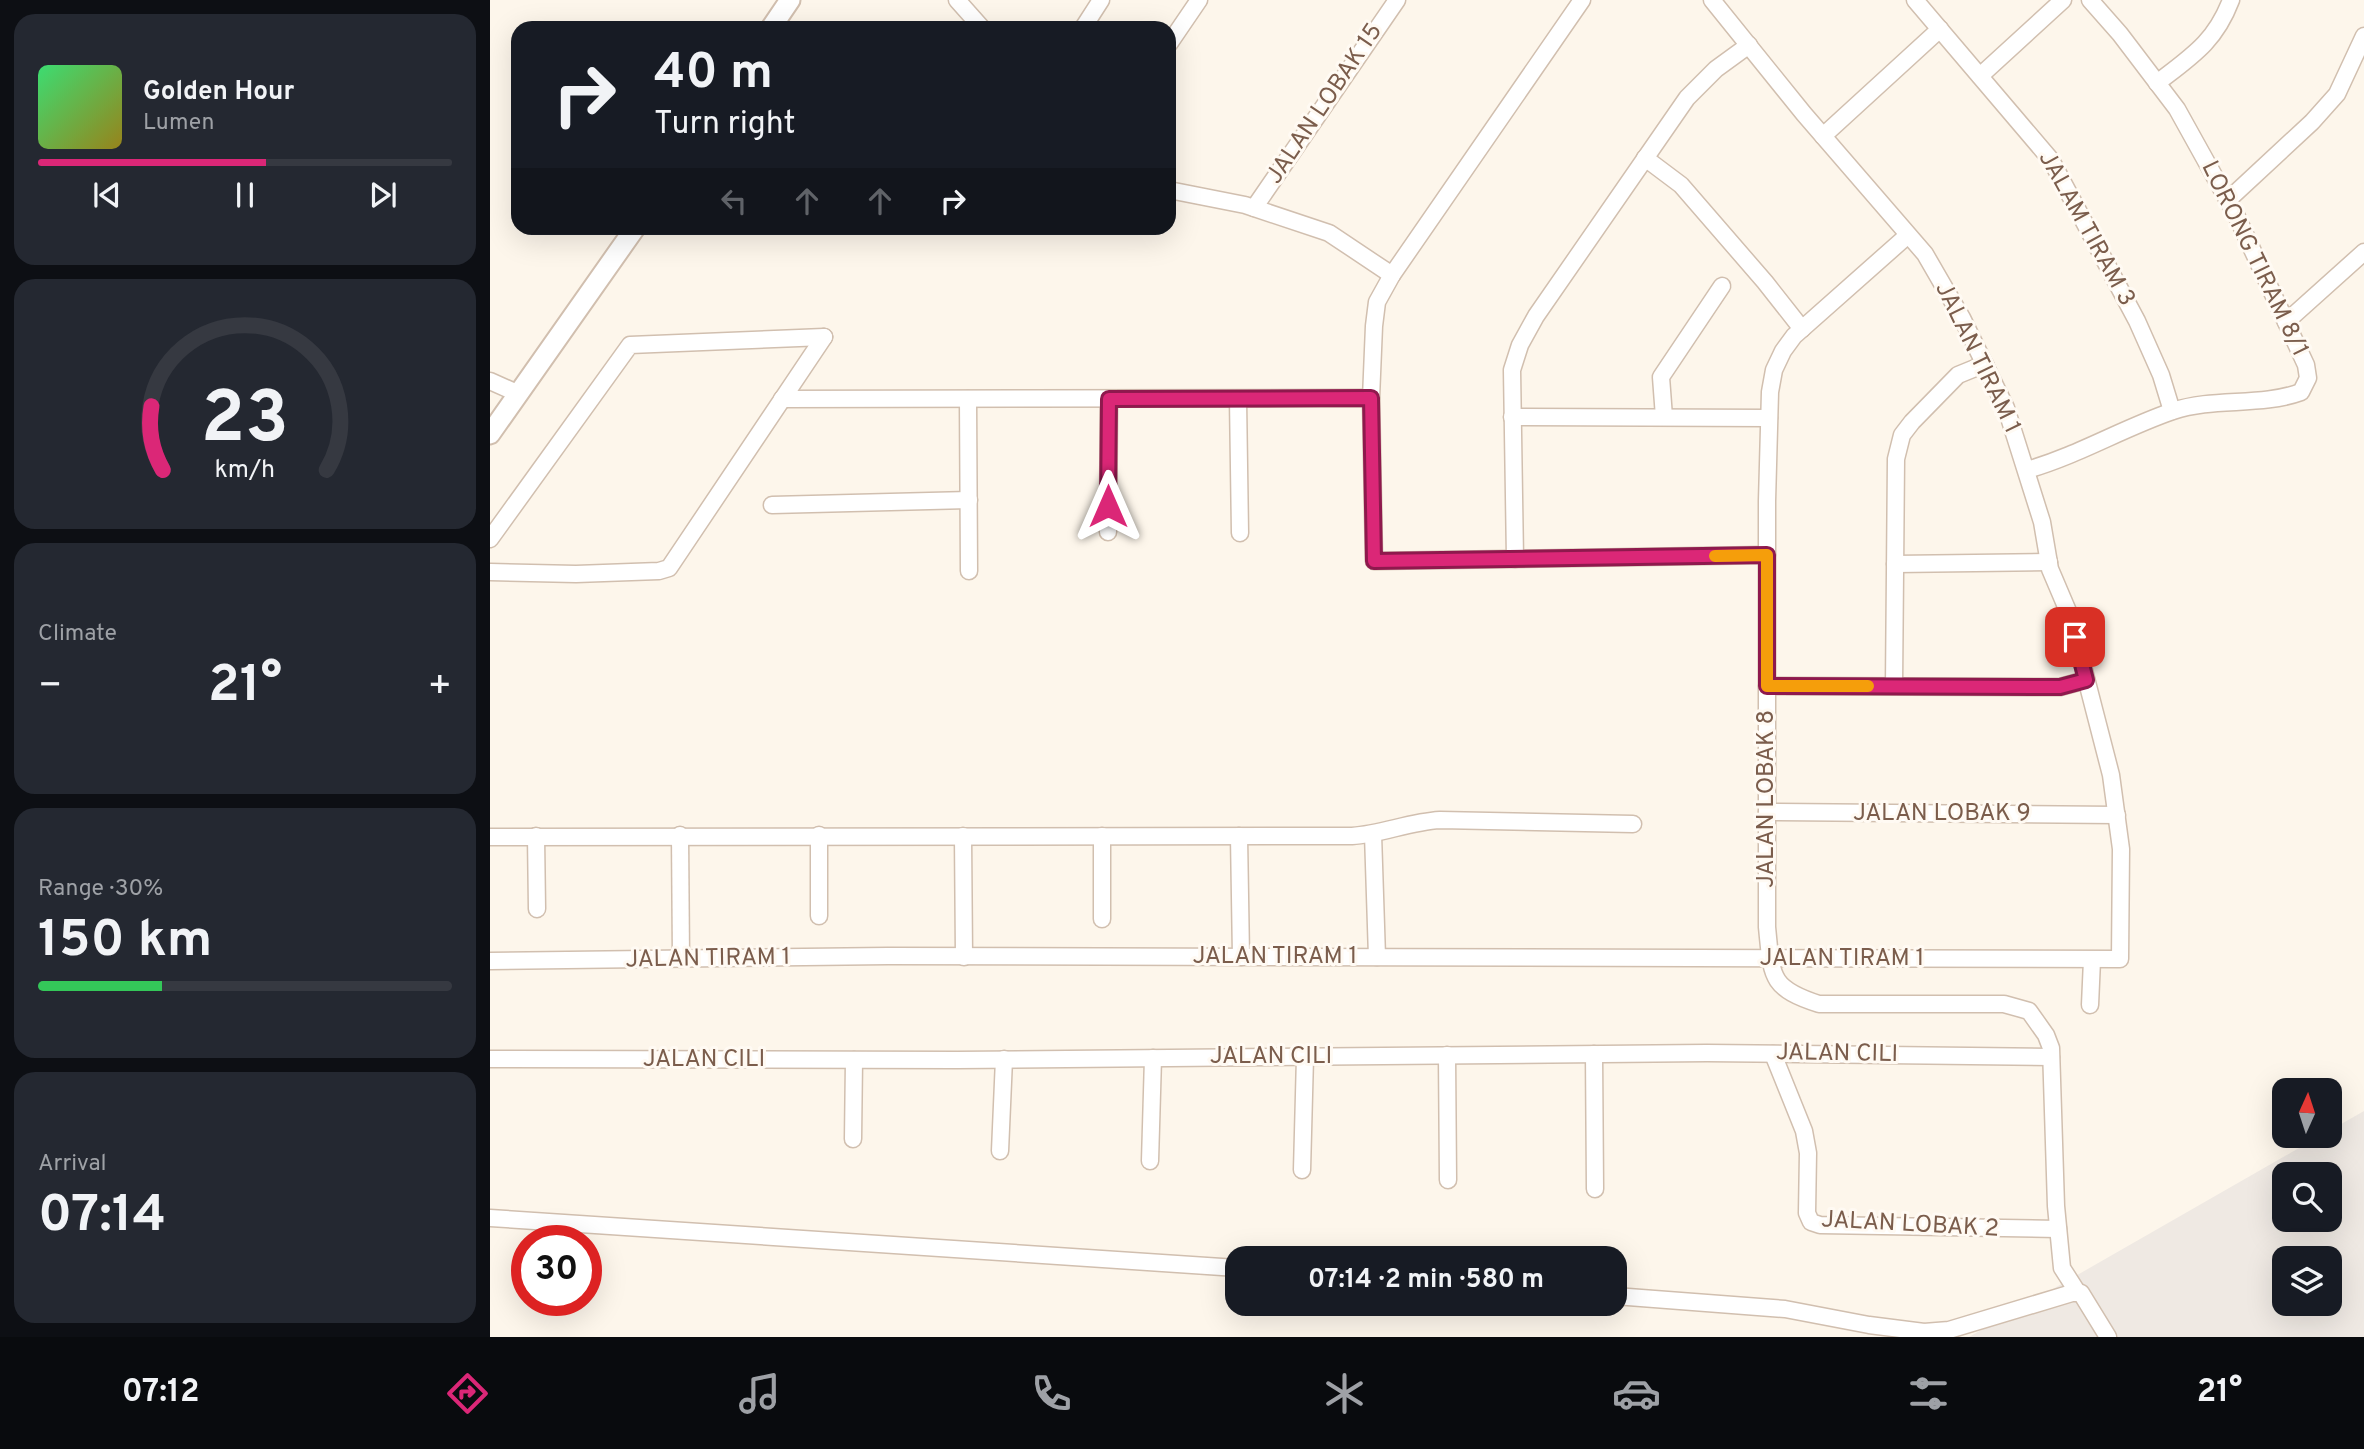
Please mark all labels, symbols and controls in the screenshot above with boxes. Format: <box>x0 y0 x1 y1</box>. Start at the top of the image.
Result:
street label: JALAN LOBAK 15 <box>1260 18 1390 190</box>
text: 40 m <box>654 44 773 106</box>
icon: right <box>539 49 630 140</box>
text: Golden Hour <box>143 76 294 109</box>
text: Turn right <box>654 105 796 145</box>
text: Lumen <box>143 109 214 138</box>
street label: JALAM TIRAM 3 <box>2031 146 2141 312</box>
street label: LORONG TIRAM 8/1 <box>2194 156 2314 362</box>
icon: previous <box>88 176 126 214</box>
icon: pause <box>226 176 264 214</box>
icon: next <box>364 176 402 214</box>
icon: left <box>715 182 753 220</box>
icon: ahead <box>788 182 826 220</box>
icon: ahead <box>861 182 899 220</box>
icon: right <box>934 182 972 220</box>
street label: JALAN TIRAM 1 <box>1927 277 2027 439</box>
text: 23 <box>201 376 289 468</box>
text: km/h <box>215 455 275 487</box>
position arrow <box>1071 469 1145 543</box>
pin <box>2045 607 2105 667</box>
icon: arrive <box>2056 618 2094 656</box>
text: Climate <box>38 620 117 649</box>
text: 21° <box>208 654 282 720</box>
text: − <box>38 663 63 712</box>
text: + <box>427 663 452 712</box>
street label: JALAN LOBAK 8 <box>1752 710 1782 888</box>
street label: JALAN LOBAK 9 <box>1853 799 2031 829</box>
text: Range · 30% <box>38 875 163 904</box>
text: 150 km <box>38 909 212 975</box>
street label: JALAN TIRAM 1 <box>1192 942 1358 972</box>
street label: JALAN TIRAM 1 <box>625 943 791 975</box>
street label: JALAN TIRAM 1 <box>1759 944 1925 974</box>
street label: JALAN CILI <box>1775 1038 1899 1070</box>
street label: JALAN CILI <box>1210 1042 1332 1072</box>
street label: JALAN CILI <box>643 1045 765 1075</box>
north arrow <box>2272 1078 2342 1148</box>
map controls <box>2272 1078 2342 1316</box>
text: Arrival <box>38 1150 107 1179</box>
button: search <box>2272 1162 2342 1232</box>
text: 07:14 <box>38 1184 166 1250</box>
street label: JALAN LOBAK 2 <box>1820 1205 2000 1245</box>
speed limit sign: 30 <box>511 1225 602 1316</box>
button: layers <box>2272 1246 2342 1316</box>
text: 07:14 · 2 min · 580 m <box>1308 1264 1544 1297</box>
icon: directions <box>443 1369 492 1418</box>
icon: music <box>735 1369 784 1418</box>
icon: phone <box>1027 1369 1076 1418</box>
icon: climate <box>1320 1369 1369 1418</box>
icon: car <box>1612 1369 1661 1418</box>
icon: filters <box>1904 1369 1953 1418</box>
text: 07:12 <box>122 1373 199 1413</box>
text: 21° <box>2197 1373 2242 1413</box>

